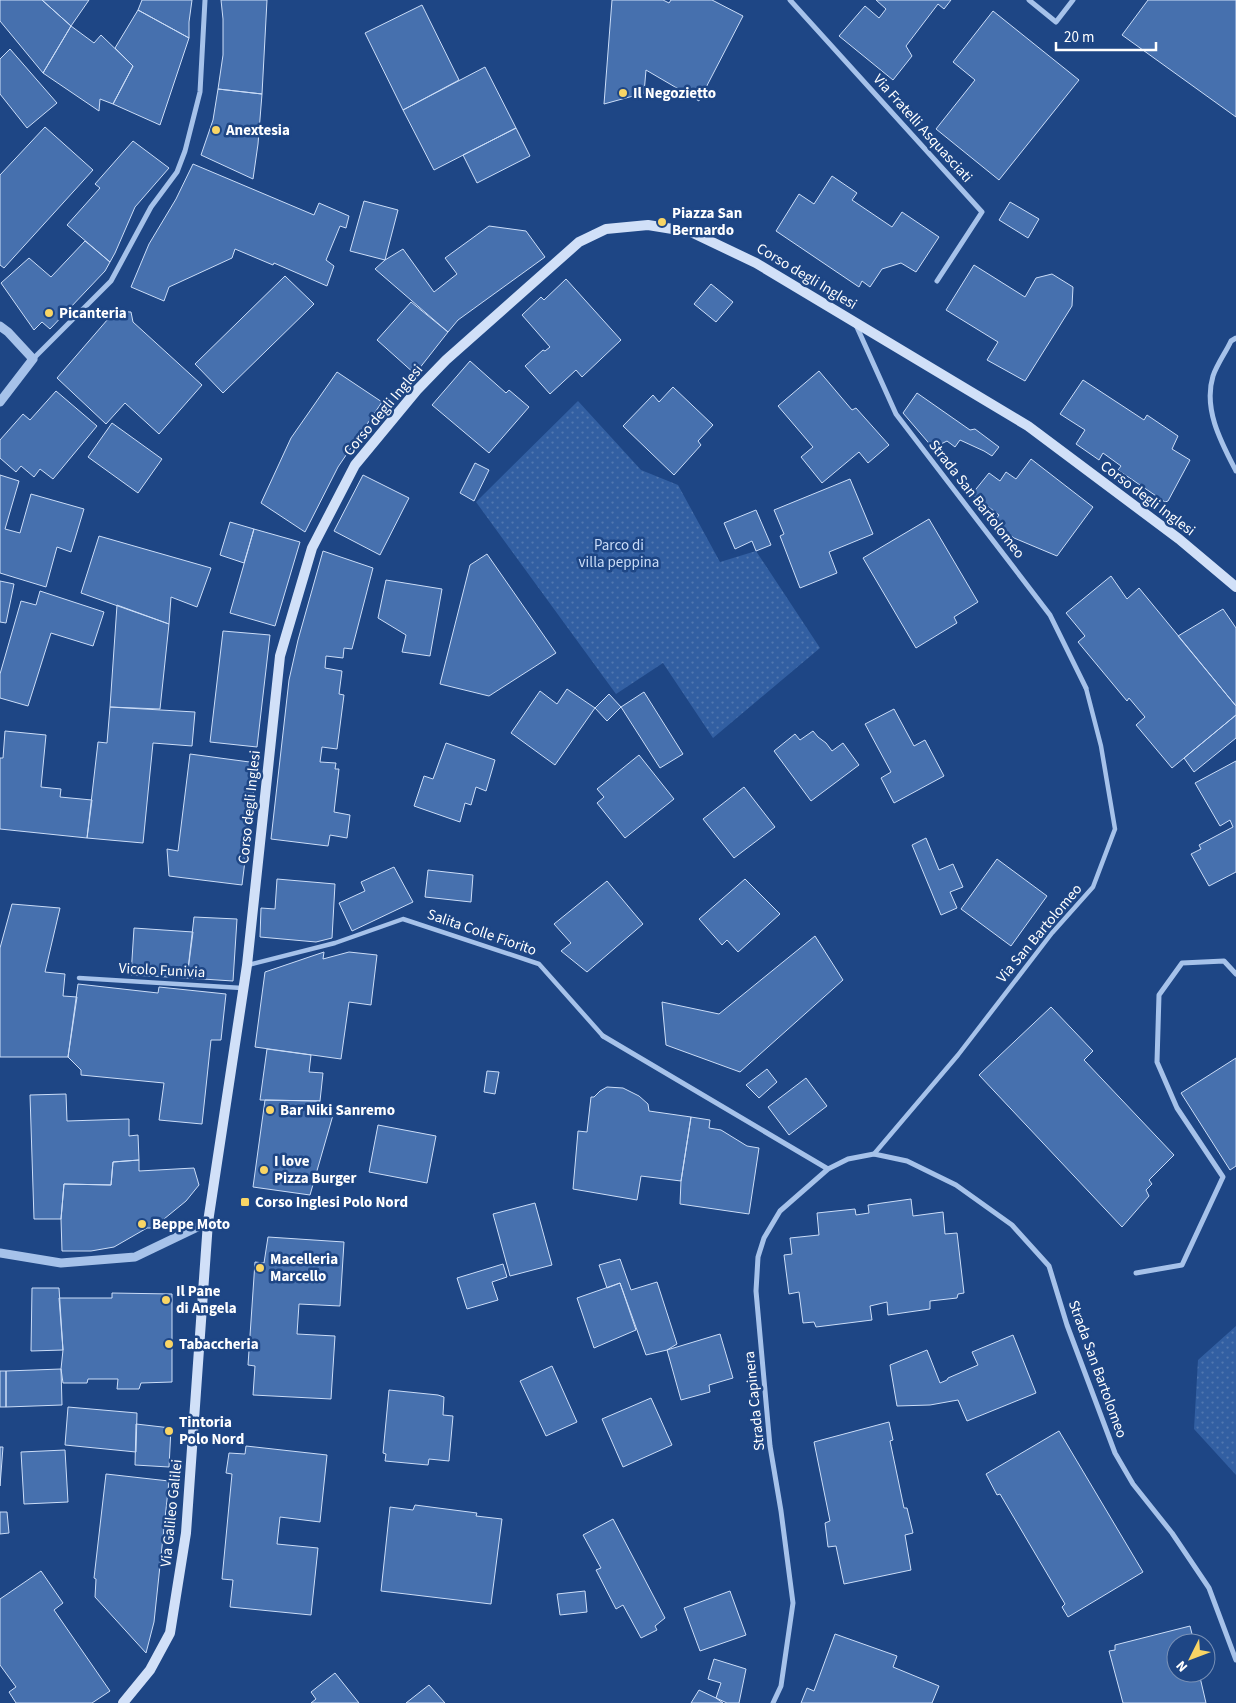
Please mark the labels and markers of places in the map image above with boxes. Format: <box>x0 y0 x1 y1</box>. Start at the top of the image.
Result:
place label: Il Negozietto <box>633 83 716 104</box>
marker: Il Negozietto <box>617 87 629 99</box>
place label: Anextesia <box>225 120 290 141</box>
marker: Anextesia <box>210 124 222 136</box>
place label: Piazza San Bernardo <box>672 203 742 241</box>
marker: Piazza San Bernardo <box>656 216 668 228</box>
place label: Picanteria <box>59 303 127 324</box>
marker: Picanteria <box>43 307 55 319</box>
place label: Bar Niki Sanremo <box>280 1100 395 1121</box>
marker: Bar Niki Sanremo <box>264 1104 276 1116</box>
place label: I love Pizza Burger <box>274 1151 357 1189</box>
marker: I love Pizza Burger <box>258 1164 270 1176</box>
place label: Corso Inglesi Polo Nord <box>255 1192 408 1213</box>
marker: Corso Inglesi Polo Nord <box>239 1196 251 1208</box>
place label: Beppe Moto <box>152 1214 230 1235</box>
marker: Beppe Moto <box>136 1218 148 1230</box>
place label: Macelleria Marcello <box>270 1249 338 1287</box>
marker: Macelleria Marcello <box>254 1262 266 1274</box>
place label: Il Pane di Angela <box>176 1281 237 1319</box>
marker: Il Pane di Angela <box>160 1294 172 1306</box>
place label: Tabaccheria <box>179 1334 259 1355</box>
marker: Tabaccheria <box>163 1338 175 1350</box>
place label: Tintoria Polo Nord <box>179 1412 244 1450</box>
marker: Tintoria Polo Nord <box>163 1425 175 1437</box>

